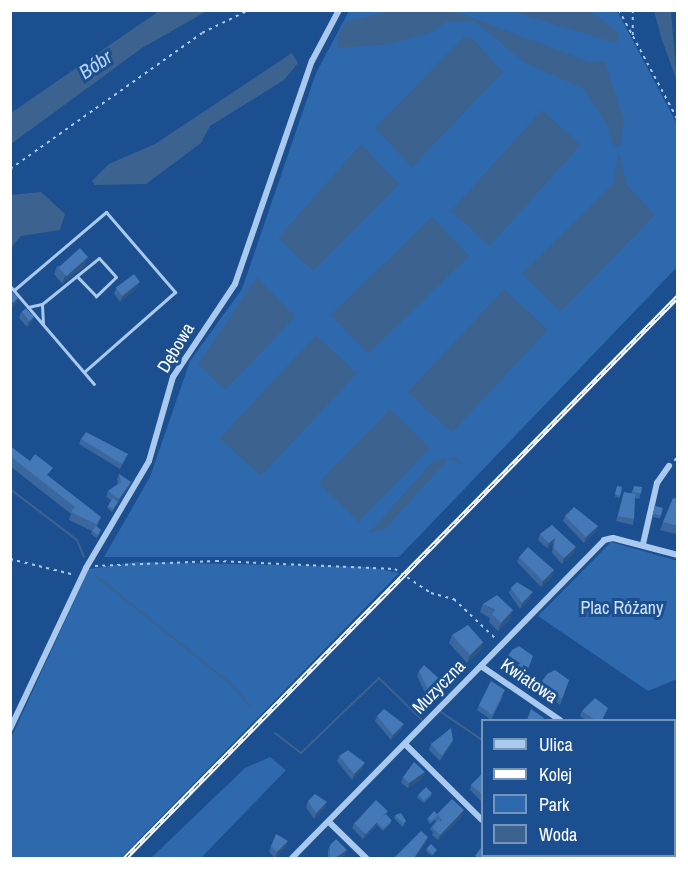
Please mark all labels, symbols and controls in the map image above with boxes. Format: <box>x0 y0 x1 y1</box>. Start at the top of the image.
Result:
water label: Bóbr <box>74 44 116 84</box>
street label: Dębowa <box>153 319 199 377</box>
park label: Plac Różany <box>581 597 663 619</box>
street label: Kwiatowa <box>496 654 562 708</box>
street label: Muzyczna <box>408 656 470 718</box>
legend <box>481 719 676 857</box>
text: Ulica <box>539 732 573 757</box>
text: Kolej <box>539 762 572 787</box>
text: Park <box>539 792 569 817</box>
text: Woda <box>539 822 577 847</box>

